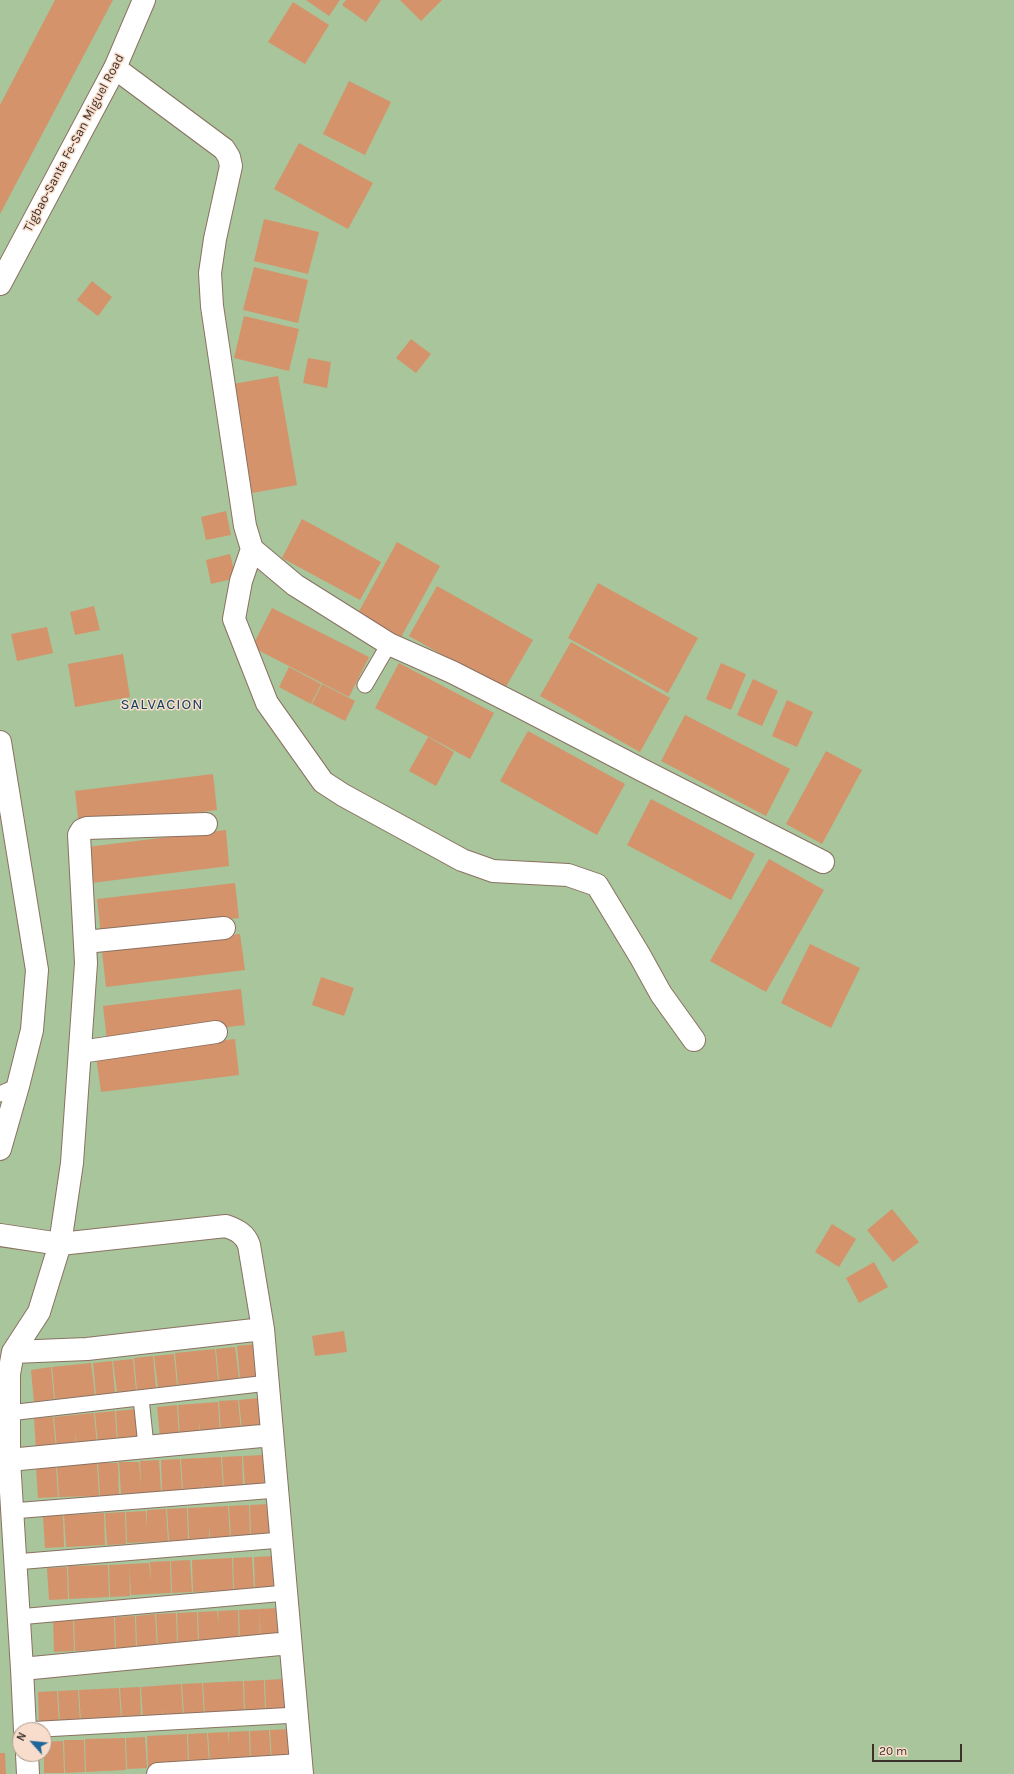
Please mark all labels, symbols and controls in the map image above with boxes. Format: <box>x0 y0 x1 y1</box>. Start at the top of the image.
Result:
street label: Tigbao-Santa Fe-San Miguel Road <box>20 51 128 235</box>
district label: SALVACION <box>121 696 203 714</box>
north arrow <box>12 1722 52 1762</box>
text: N <box>14 1730 29 1743</box>
scale bar <box>874 1736 964 1762</box>
text: 20 m <box>879 1744 907 1758</box>

